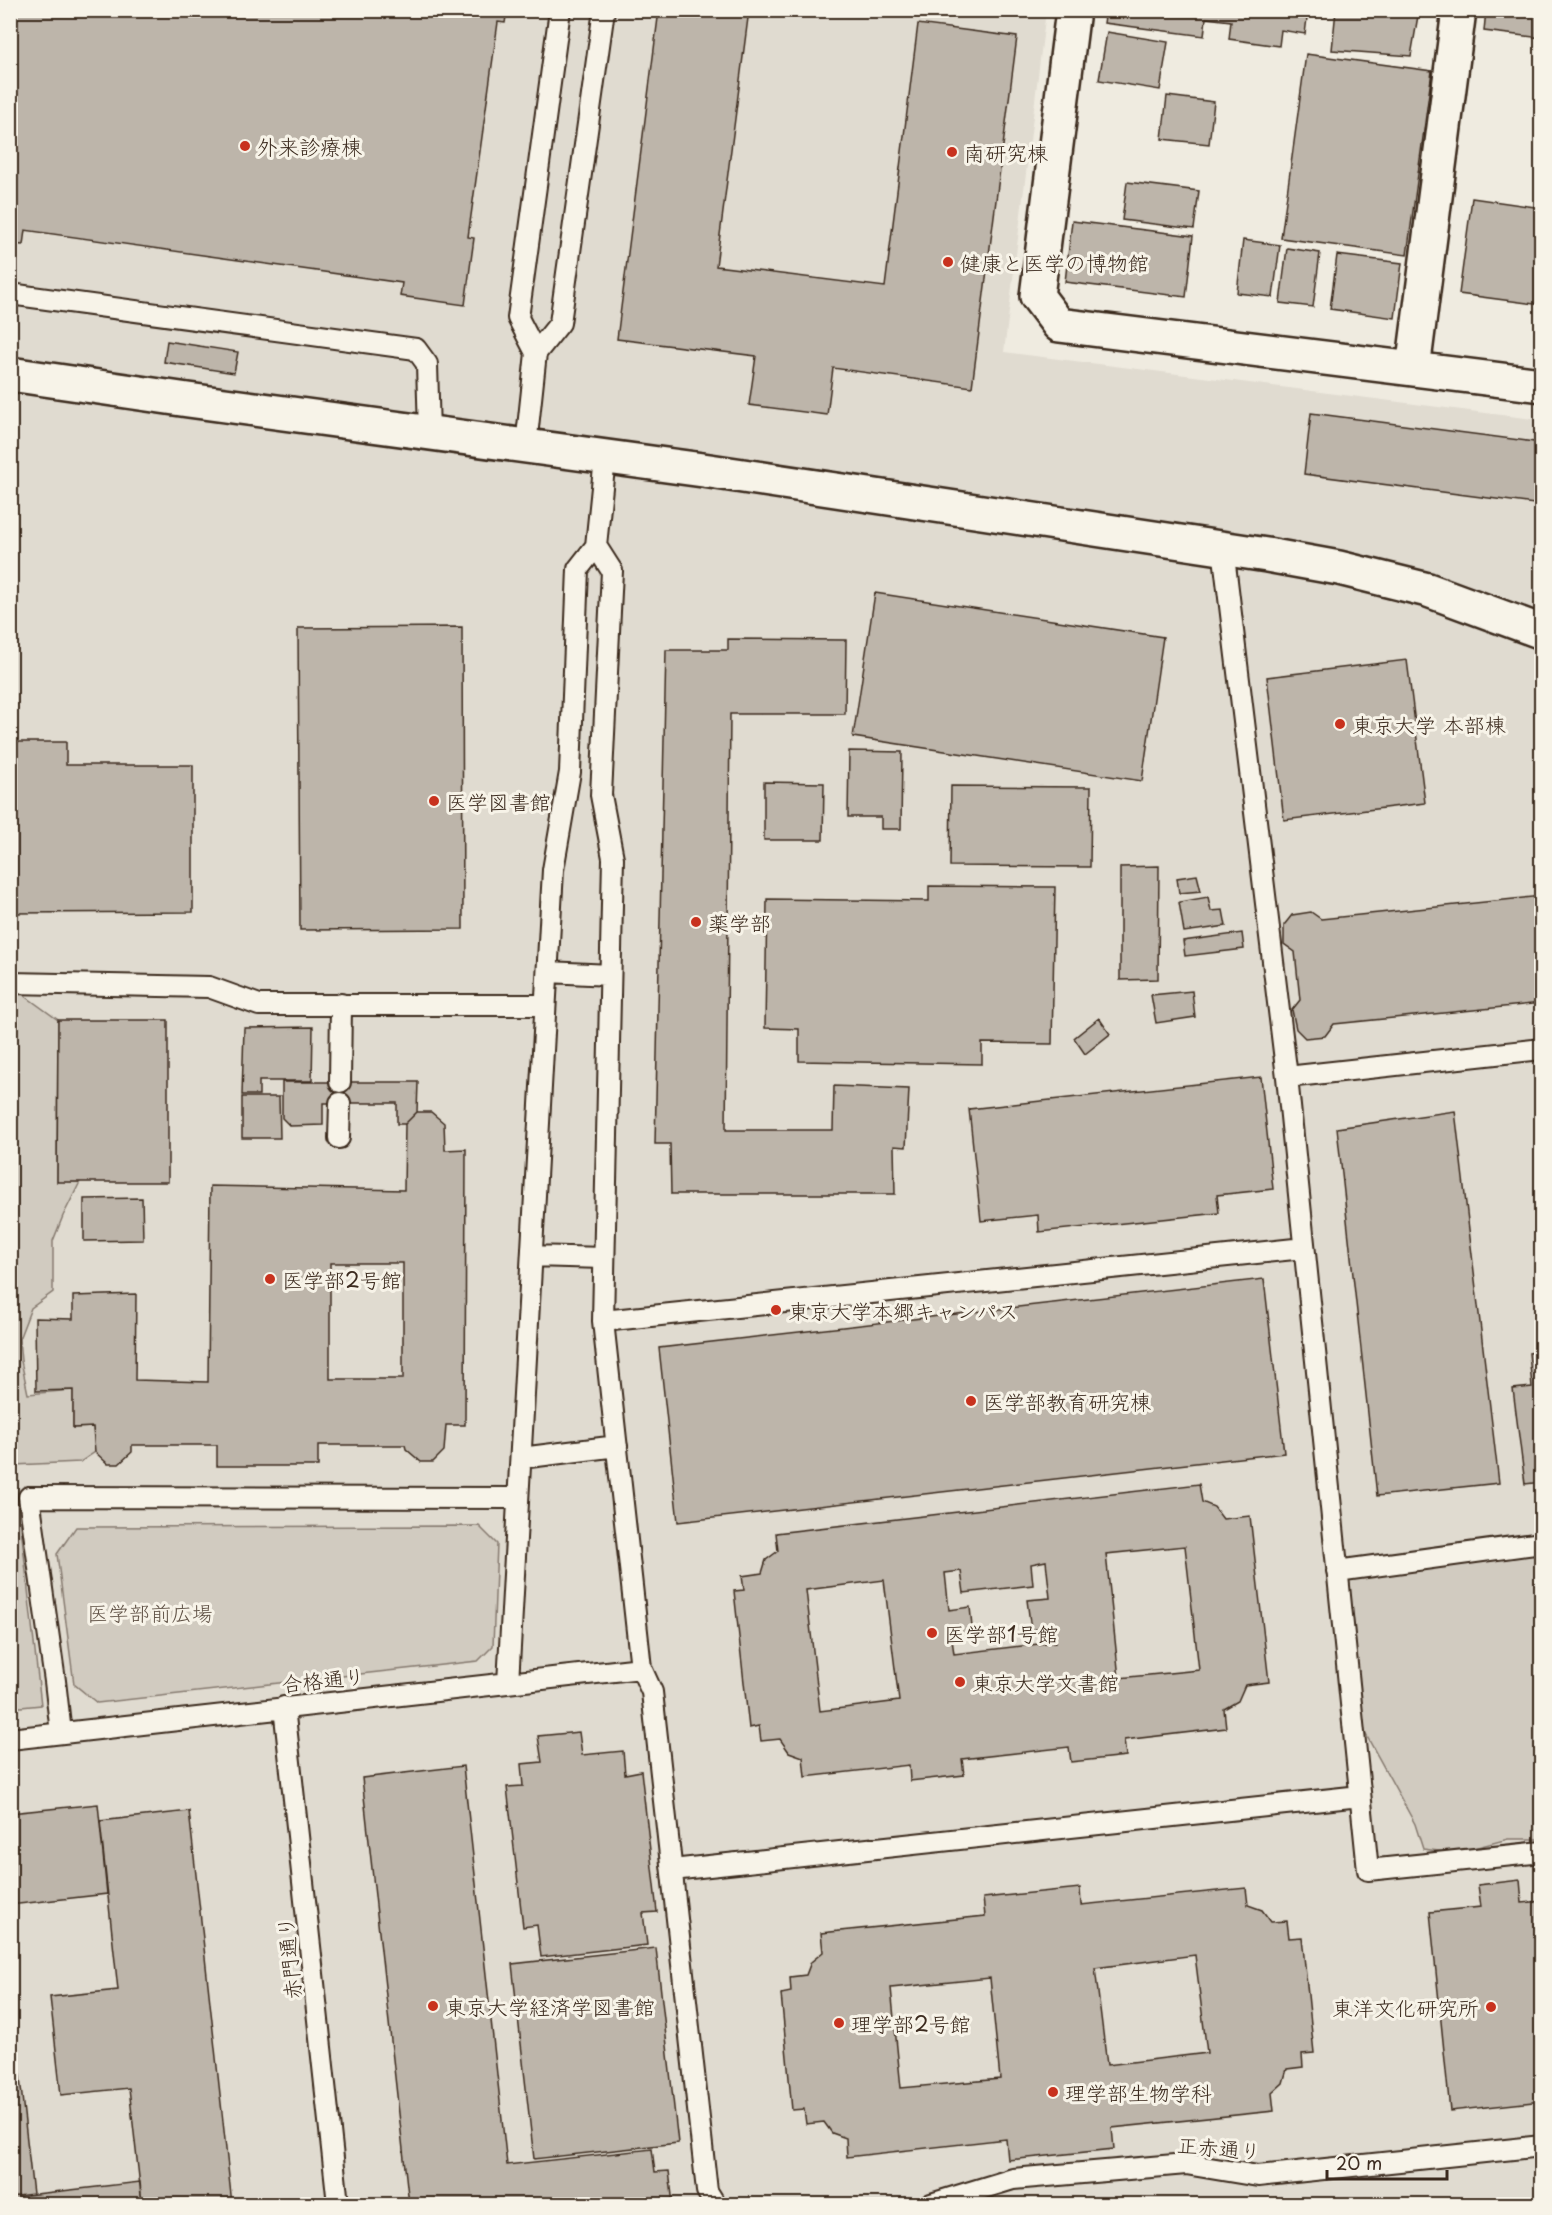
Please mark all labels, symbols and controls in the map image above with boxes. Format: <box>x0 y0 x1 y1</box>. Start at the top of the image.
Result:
place label: 外来診療棟 <box>257 130 362 162</box>
place label: 南研究棟 <box>964 136 1048 168</box>
marker: 外来診療棟 <box>238 139 252 153</box>
marker: 南研究棟 <box>945 145 959 159</box>
place label: 健康と医学の博物館 <box>960 246 1149 278</box>
marker: 健康と医学の博物館 <box>941 255 955 269</box>
place label: 東京大学 本部棟 <box>1352 708 1506 740</box>
marker: 東京大学 本部棟 <box>1333 717 1347 731</box>
place label: 医学図書館 <box>446 785 551 817</box>
marker: 医学図書館 <box>427 794 441 808</box>
place label: 薬学部 <box>708 906 771 938</box>
marker: 薬学部 <box>689 915 703 929</box>
place label: 医学部2号館 <box>282 1263 402 1295</box>
marker: 医学部2号館 <box>263 1272 277 1286</box>
place label: 東京大学本郷キャンパス <box>788 1294 1018 1326</box>
marker: 東京大学本郷キャンパス <box>769 1303 783 1317</box>
place label: 医学部教育研究棟 <box>983 1385 1151 1417</box>
marker: 医学部教育研究棟 <box>964 1394 978 1408</box>
park label: 医学部前広場 <box>87 1596 213 1628</box>
place label: 医学部1号館 <box>944 1617 1058 1649</box>
marker: 医学部1号館 <box>925 1626 939 1640</box>
street label: 合格通り <box>280 1659 366 1699</box>
place label: 東京大学文書館 <box>972 1666 1119 1698</box>
marker: 東京大学文書館 <box>953 1675 967 1689</box>
street label: 赤門通り <box>268 1915 308 2001</box>
place label: 東京大学経済学図書館 <box>445 1990 655 2022</box>
place label: 東洋文化研究所 <box>1332 1991 1479 2023</box>
marker: 東京大学経済学図書館 <box>426 1999 440 2013</box>
marker: 東洋文化研究所 <box>1484 2000 1498 2014</box>
place label: 理学部2号館 <box>851 2007 971 2039</box>
marker: 理学部2号館 <box>832 2016 846 2030</box>
place label: 理学部生物学科 <box>1065 2076 1212 2108</box>
marker: 理学部生物学科 <box>1046 2085 1060 2099</box>
street label: 正赤通り <box>1176 2127 1262 2167</box>
scale bar <box>1327 2143 1447 2181</box>
text: 20 m <box>1336 2149 1382 2176</box>

